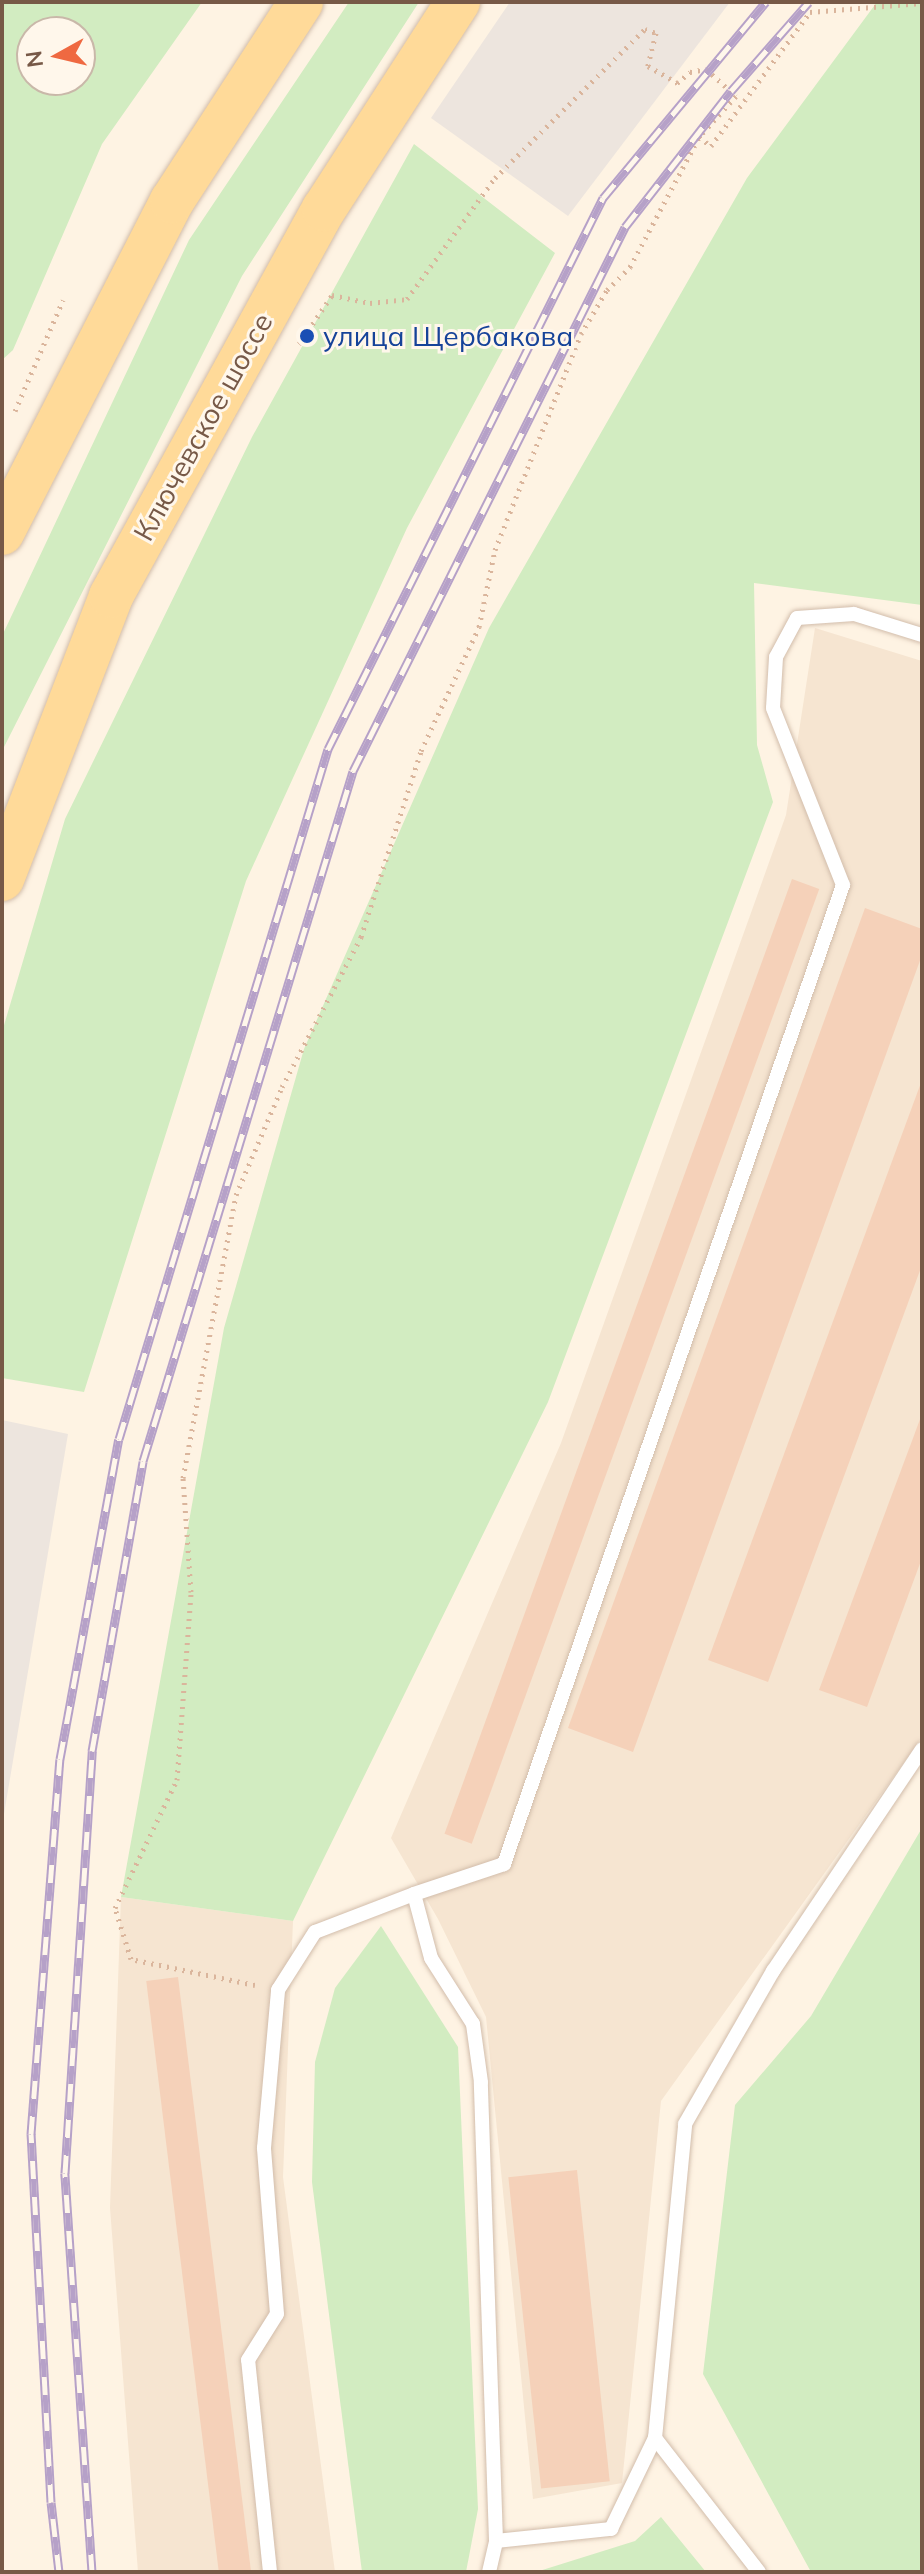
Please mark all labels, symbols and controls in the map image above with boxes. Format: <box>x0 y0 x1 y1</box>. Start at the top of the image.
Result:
north arrow <box>16 16 96 96</box>
text: N <box>19 49 49 69</box>
street label: Ключевское шоссе <box>126 307 280 547</box>
place label: улица Щербакова <box>323 319 573 353</box>
marker: улица Щербакова <box>298 327 316 345</box>

